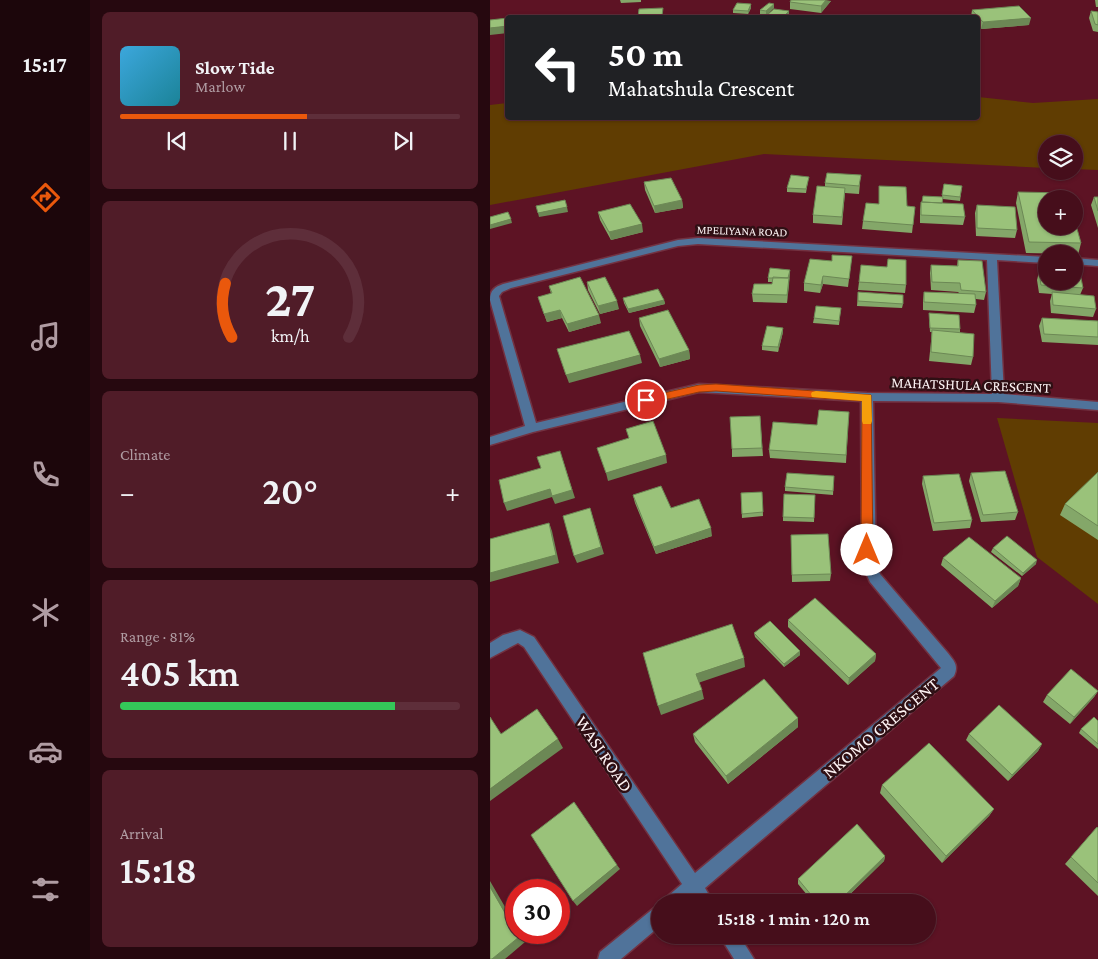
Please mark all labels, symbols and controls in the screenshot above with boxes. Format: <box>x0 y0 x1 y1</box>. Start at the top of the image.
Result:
icon: left <box>525 35 590 100</box>
text: 50 m <box>608 35 683 74</box>
text: 15:17 <box>23 52 67 77</box>
text: Slow Tide <box>195 57 275 78</box>
text: Mahatshula Crescent <box>608 76 794 101</box>
text: Marlow <box>195 78 245 95</box>
icon: previous <box>163 127 191 155</box>
icon: pause <box>276 127 304 155</box>
icon: next <box>389 127 417 155</box>
map controls <box>1038 135 1083 290</box>
button: layers <box>1038 135 1083 180</box>
icon: directions <box>28 180 63 215</box>
button: + <box>1038 190 1083 235</box>
street label: MPELIYANA ROAD <box>696 222 788 240</box>
button: − <box>1038 245 1083 290</box>
text: 27 <box>265 269 315 327</box>
icon: music <box>28 319 63 354</box>
text: km/h <box>271 326 310 346</box>
street label: MAHATSHULA CRESCENT <box>891 374 1051 396</box>
pin <box>625 379 667 421</box>
icon: arrive <box>632 386 660 414</box>
text: Climate <box>120 446 170 463</box>
icon: phone <box>28 457 63 492</box>
text: 20° <box>262 470 318 512</box>
text: − <box>120 477 135 508</box>
text: + <box>445 477 460 508</box>
position arrow <box>840 523 892 575</box>
icon: climate <box>28 595 63 630</box>
text: Range · 81% <box>120 628 195 645</box>
text: 405 km <box>120 652 239 694</box>
street label: NKOMO CRESCENT <box>819 674 943 782</box>
street label: WASI ROAD <box>571 712 637 796</box>
icon: car <box>28 734 63 769</box>
text: Arrival <box>120 825 164 842</box>
text: 15:18 <box>120 849 197 891</box>
icon: filters <box>28 872 63 907</box>
speed limit sign: 30 <box>505 879 570 944</box>
text: 15:18 · 1 min · 120 m <box>717 908 870 929</box>

